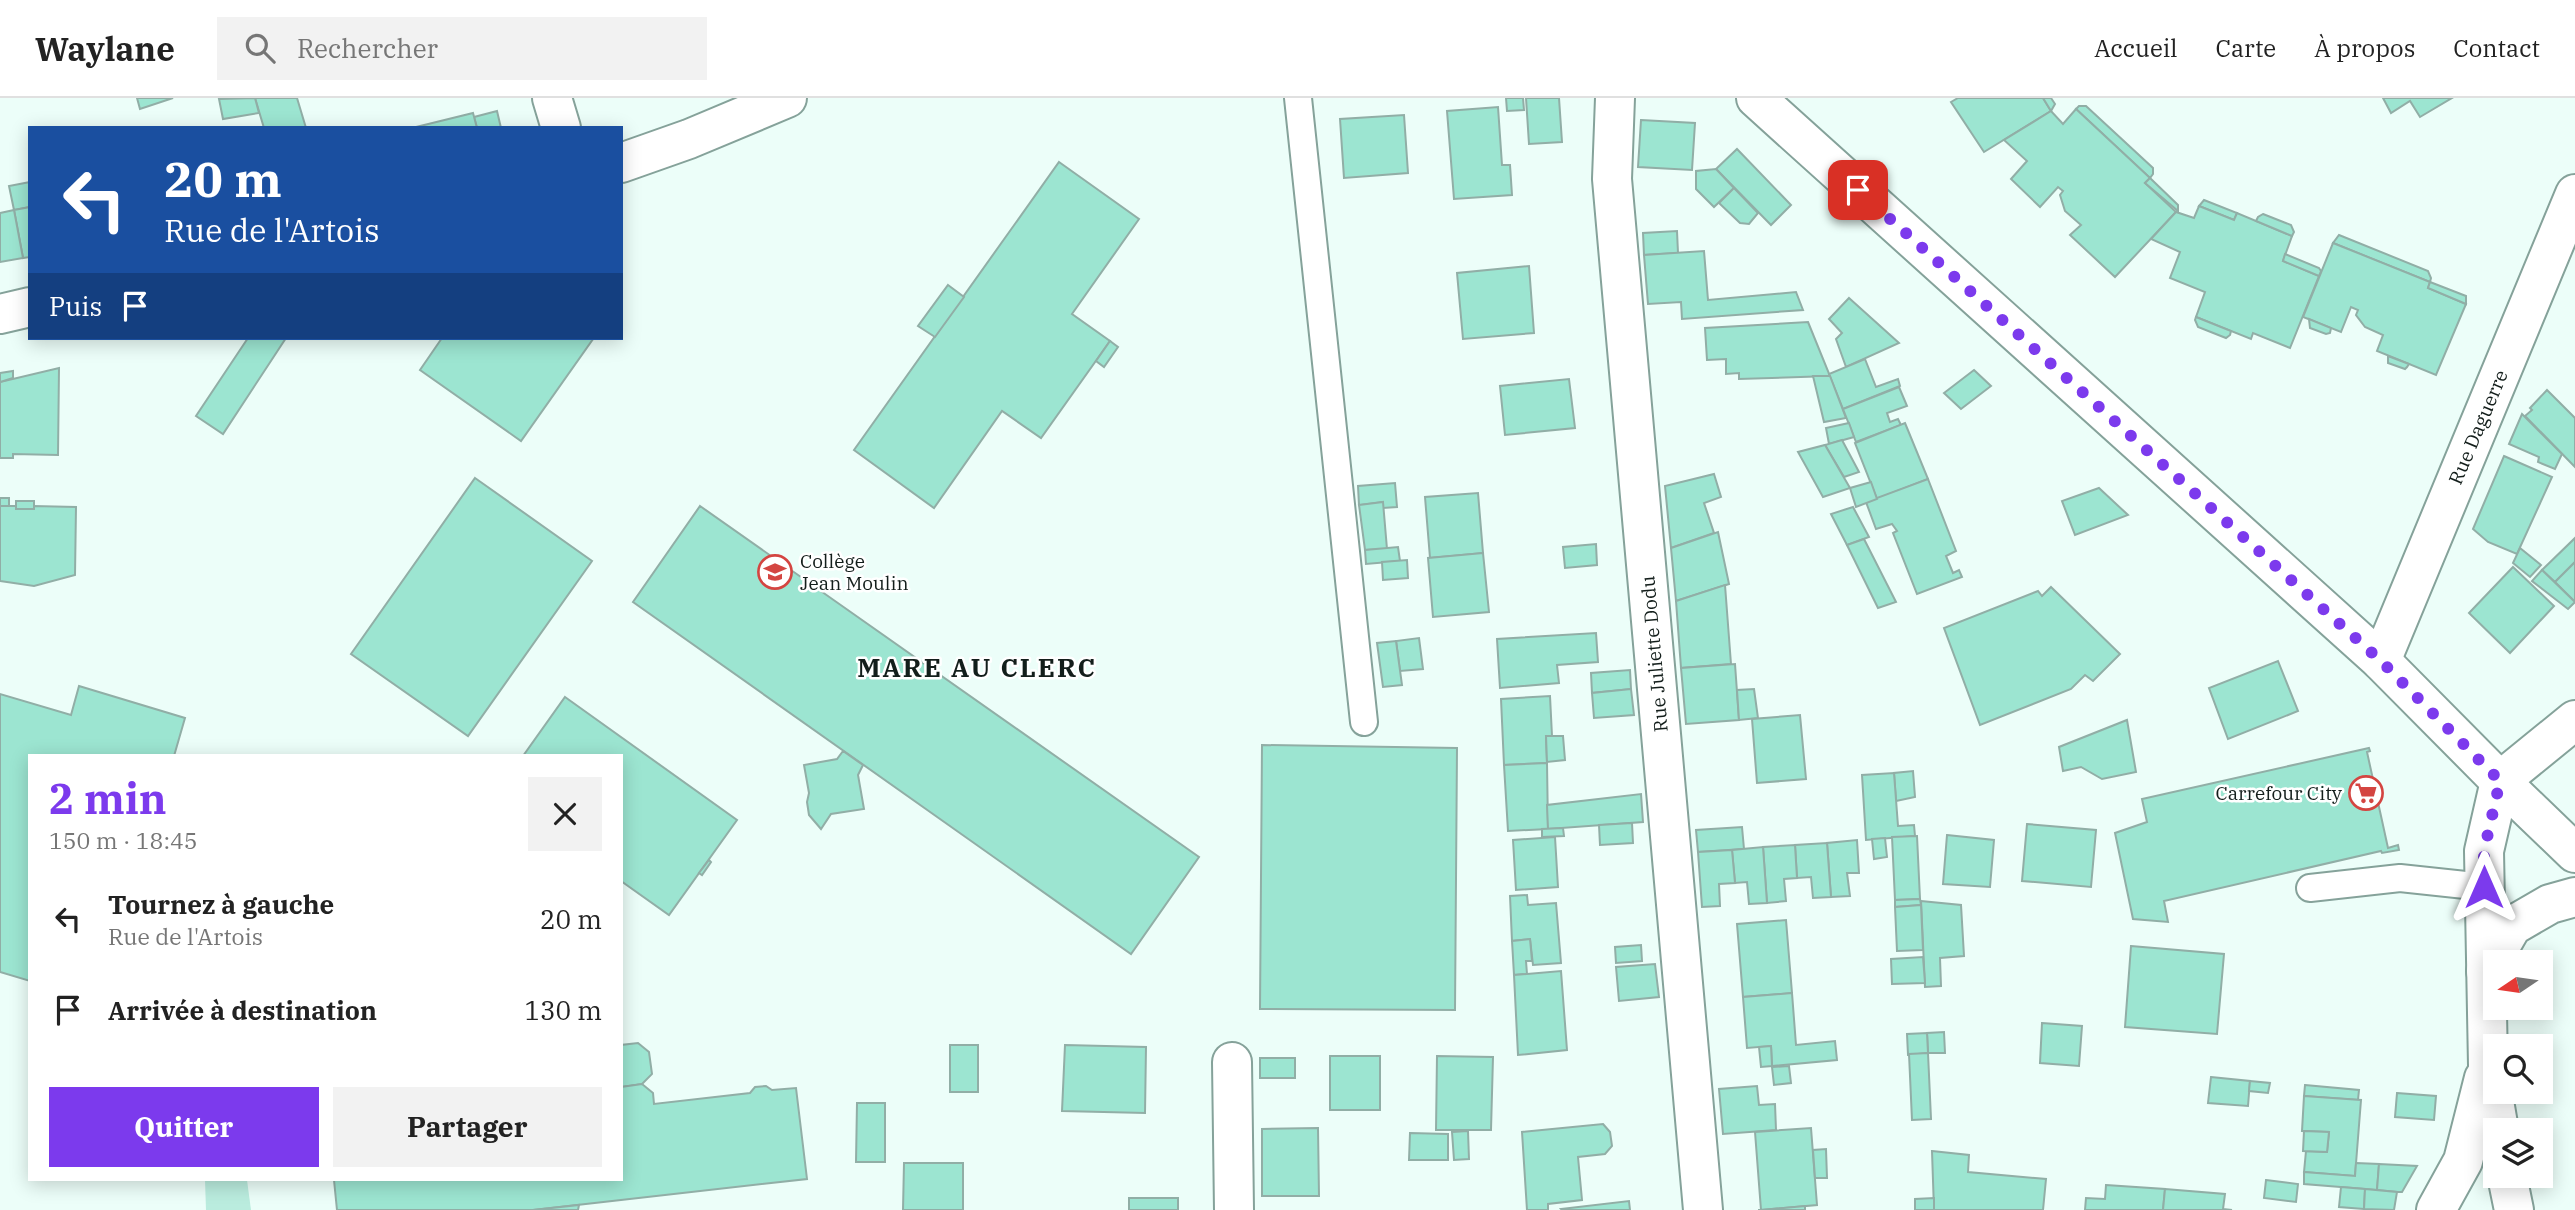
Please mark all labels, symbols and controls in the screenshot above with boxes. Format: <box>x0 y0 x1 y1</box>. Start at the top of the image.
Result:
search box <box>217 17 707 80</box>
text: Waylane <box>35 27 175 70</box>
icon: search <box>241 29 279 67</box>
text: Rechercher <box>297 31 438 65</box>
text: Accueil <box>2094 32 2178 64</box>
text: Carte <box>2216 32 2276 64</box>
text: À propos <box>2314 32 2415 64</box>
text: Contact <box>2453 32 2540 64</box>
text: 20 m <box>164 147 282 210</box>
icon: left <box>49 154 140 245</box>
pin <box>1828 160 1888 220</box>
icon: arrive <box>1839 171 1877 209</box>
text: Rue de l'Artois <box>164 209 380 251</box>
icon: arrive <box>116 287 154 325</box>
text: Puis <box>49 289 102 323</box>
street label: Rue Daguerre <box>2443 366 2513 488</box>
place label: Collège Jean Moulin <box>800 549 909 595</box>
school or university icon: Collège Jean Moulin <box>756 553 794 591</box>
street label: Rue Juliette Dodu <box>1635 575 1673 733</box>
district label: MARE AU CLERC <box>857 650 1097 684</box>
text: 2 min <box>49 771 167 826</box>
supermarket icon: Carrefour City <box>2347 774 2385 812</box>
button: close <box>528 777 602 851</box>
place label: Carrefour City <box>2216 781 2343 805</box>
text: 150 m · 18:45 <box>49 825 198 855</box>
position arrow <box>2447 850 2521 924</box>
text: Tournez à gauche <box>108 887 334 921</box>
icon: left <box>49 900 87 938</box>
text: 20 m <box>540 902 602 936</box>
text: Rue de l'Artois <box>108 921 263 951</box>
north arrow <box>2483 950 2553 1020</box>
map controls <box>2483 950 2553 1188</box>
icon: arrive <box>49 991 87 1029</box>
text: Arrivée à destination <box>108 993 377 1027</box>
text: 130 m <box>524 993 602 1027</box>
button: search <box>2483 1034 2553 1104</box>
button: Quitter <box>49 1087 319 1167</box>
button: Partager <box>333 1087 602 1167</box>
button: layers <box>2483 1118 2553 1188</box>

